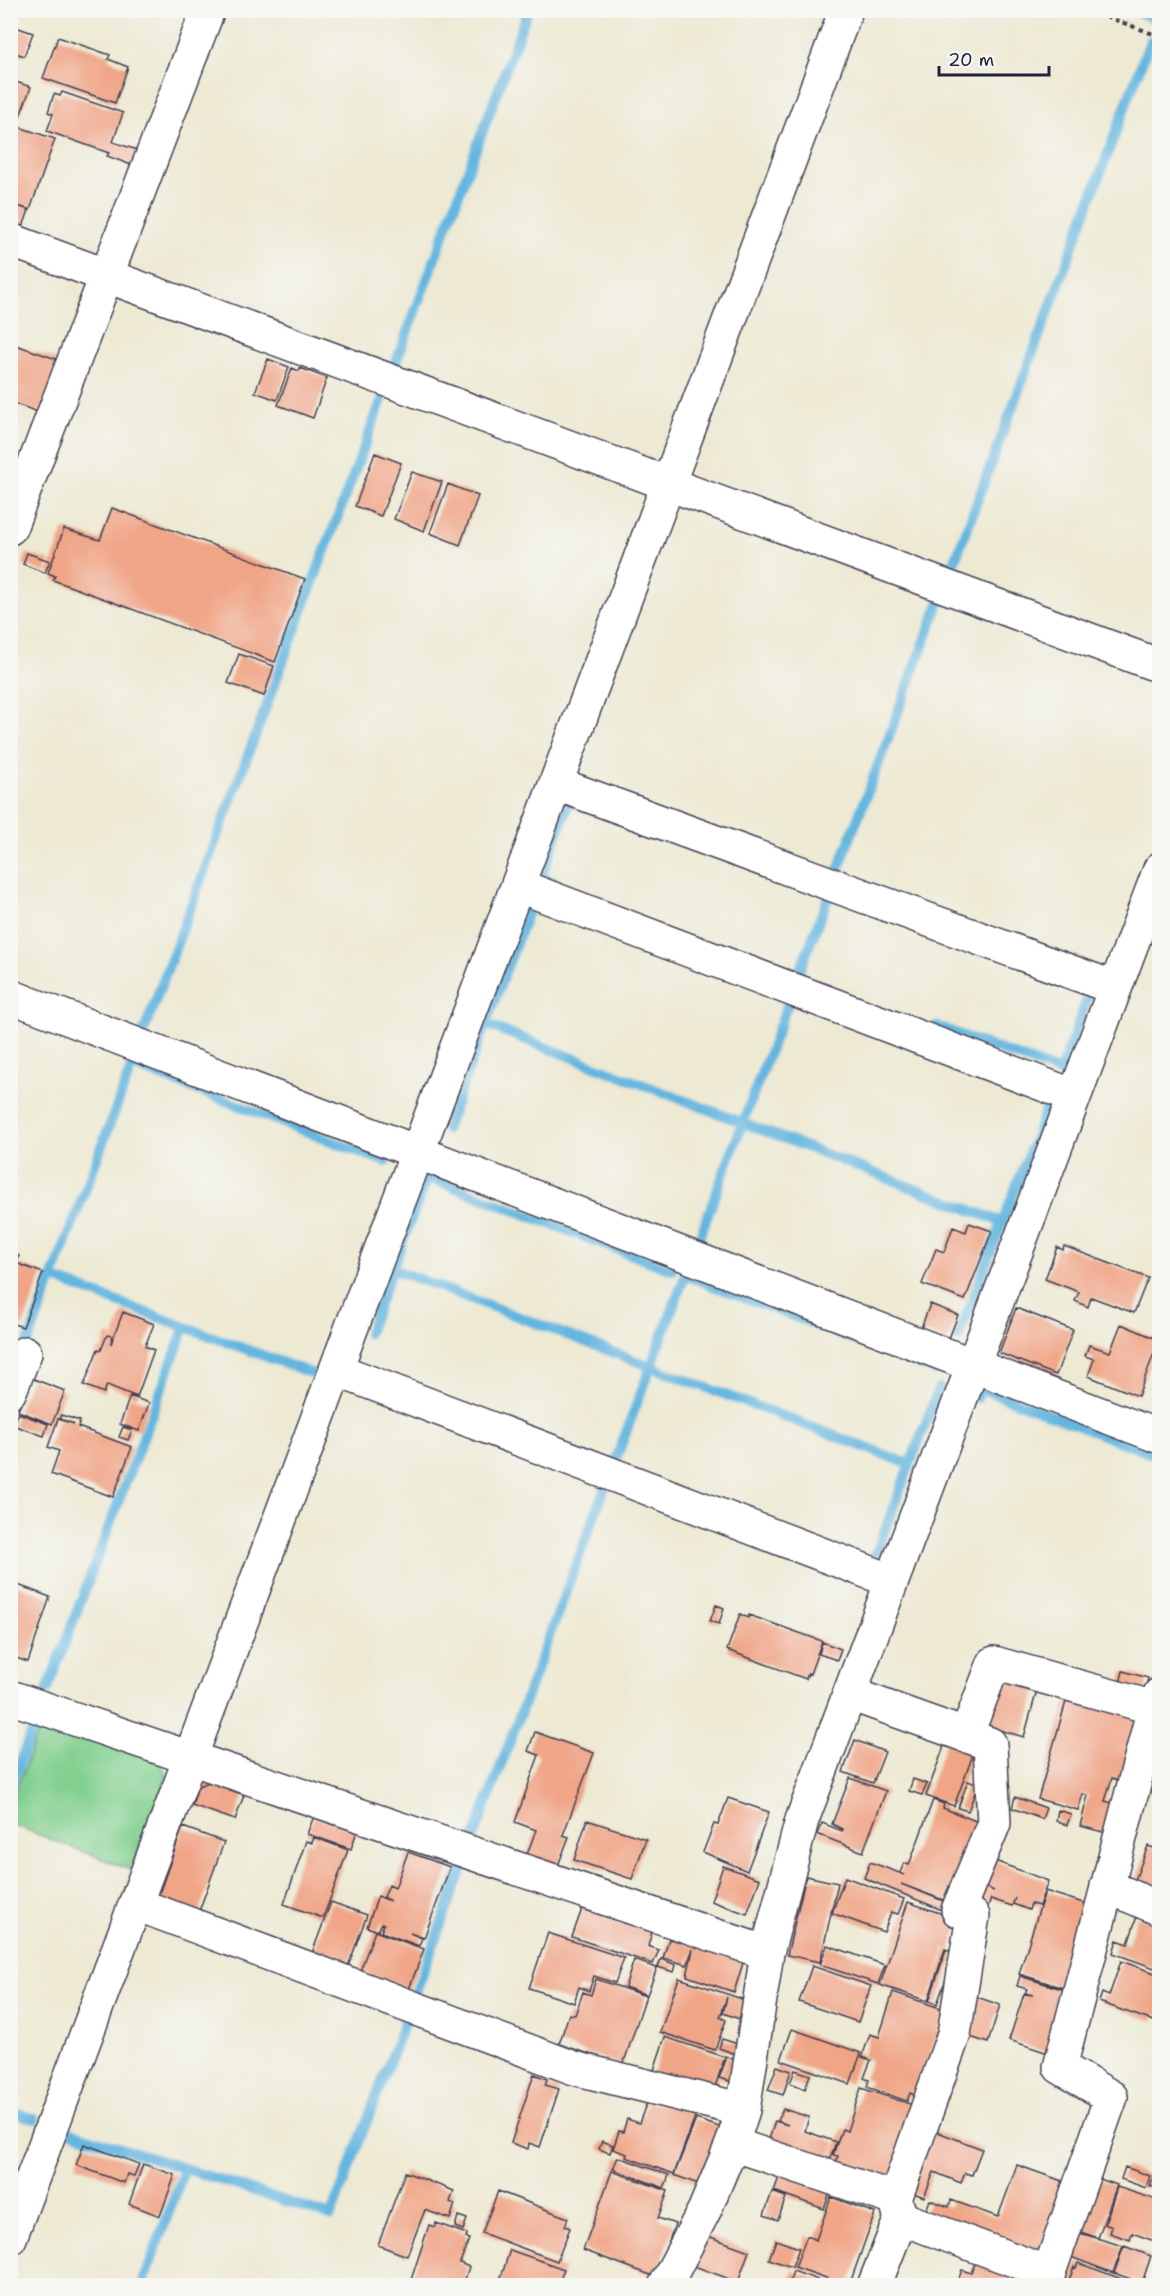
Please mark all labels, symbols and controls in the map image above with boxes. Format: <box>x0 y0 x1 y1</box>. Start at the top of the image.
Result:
scale bar <box>939 39 1048 77</box>
text: 20 m <box>948 48 994 72</box>

